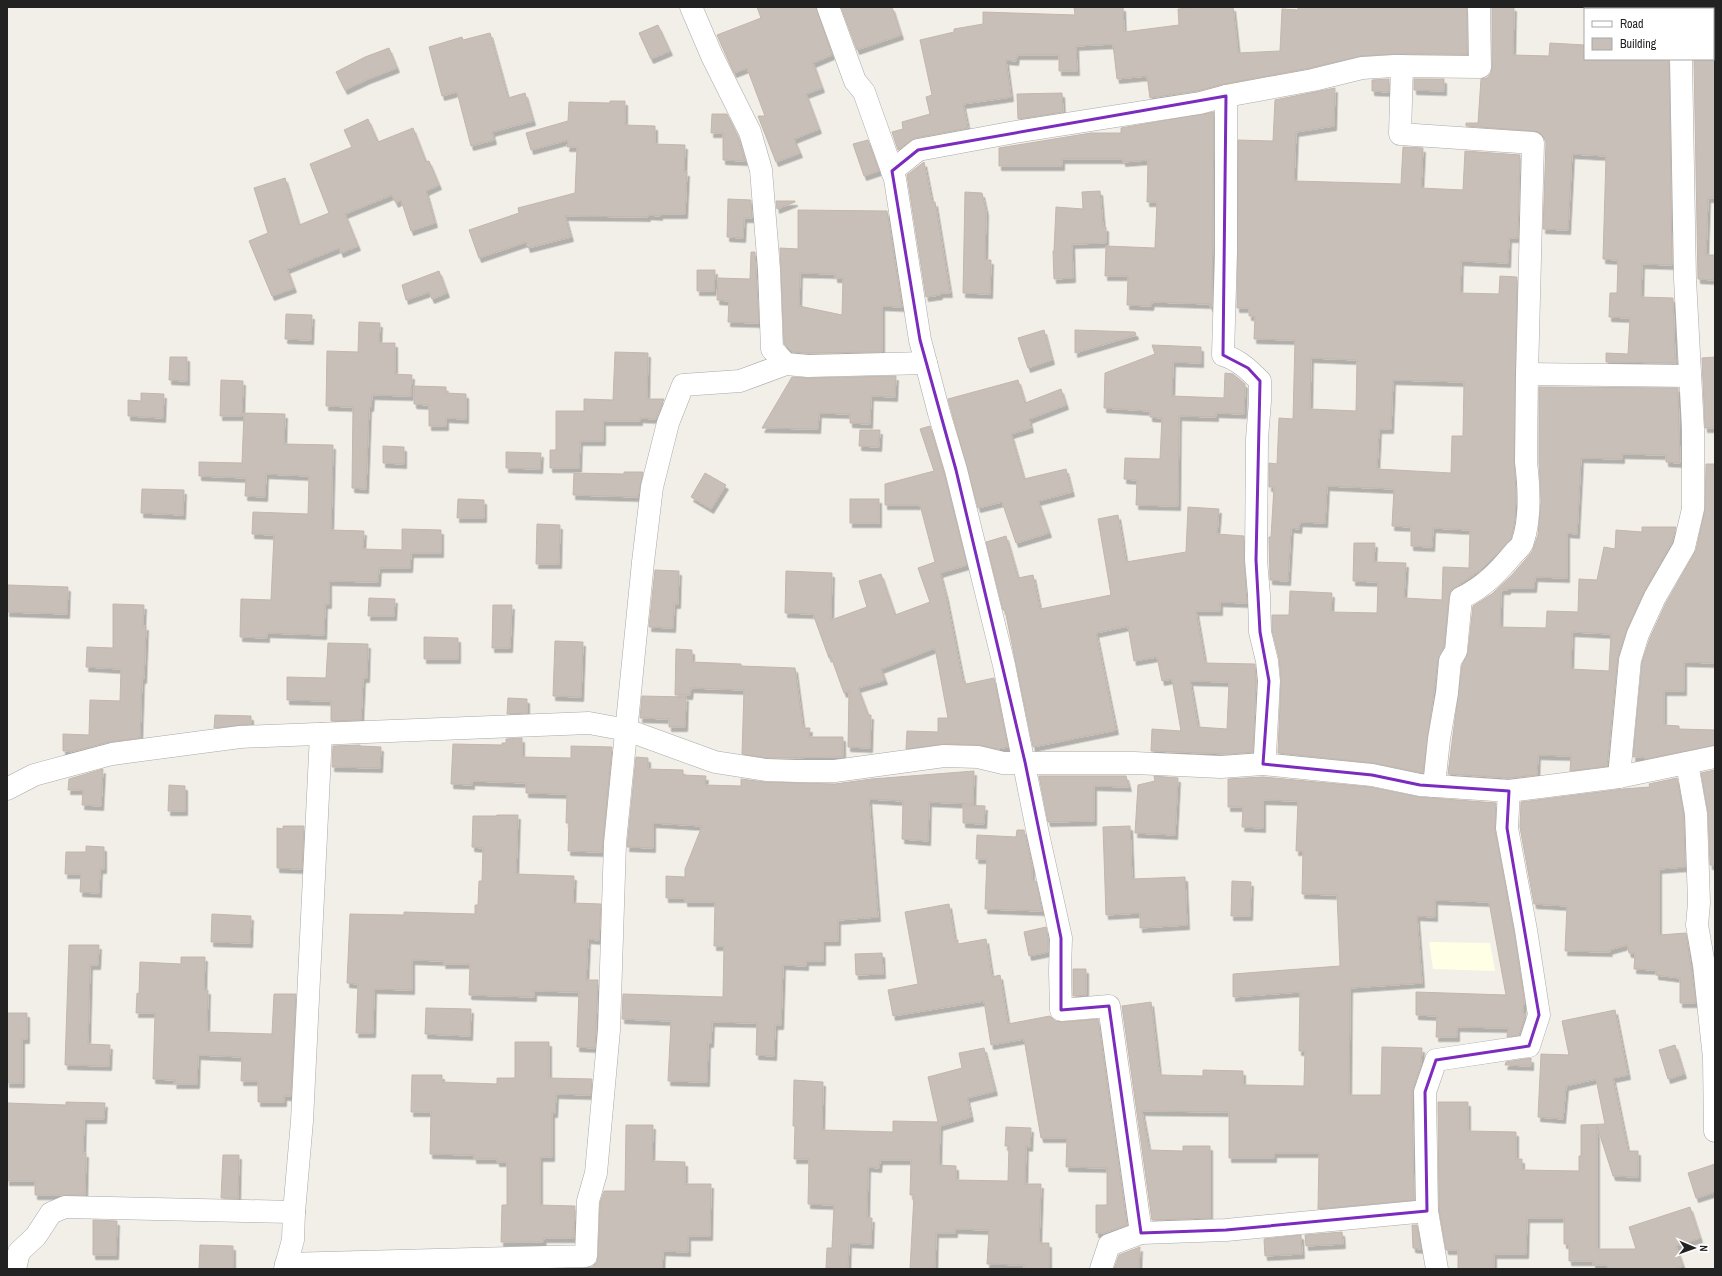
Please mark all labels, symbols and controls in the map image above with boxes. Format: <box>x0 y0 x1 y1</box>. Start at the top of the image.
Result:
legend <box>1584 8 1714 60</box>
text: Road <box>1620 16 1644 32</box>
text: Building <box>1620 36 1657 52</box>
north arrow <box>1674 1228 1714 1268</box>
text: N <box>1697 1245 1711 1252</box>

